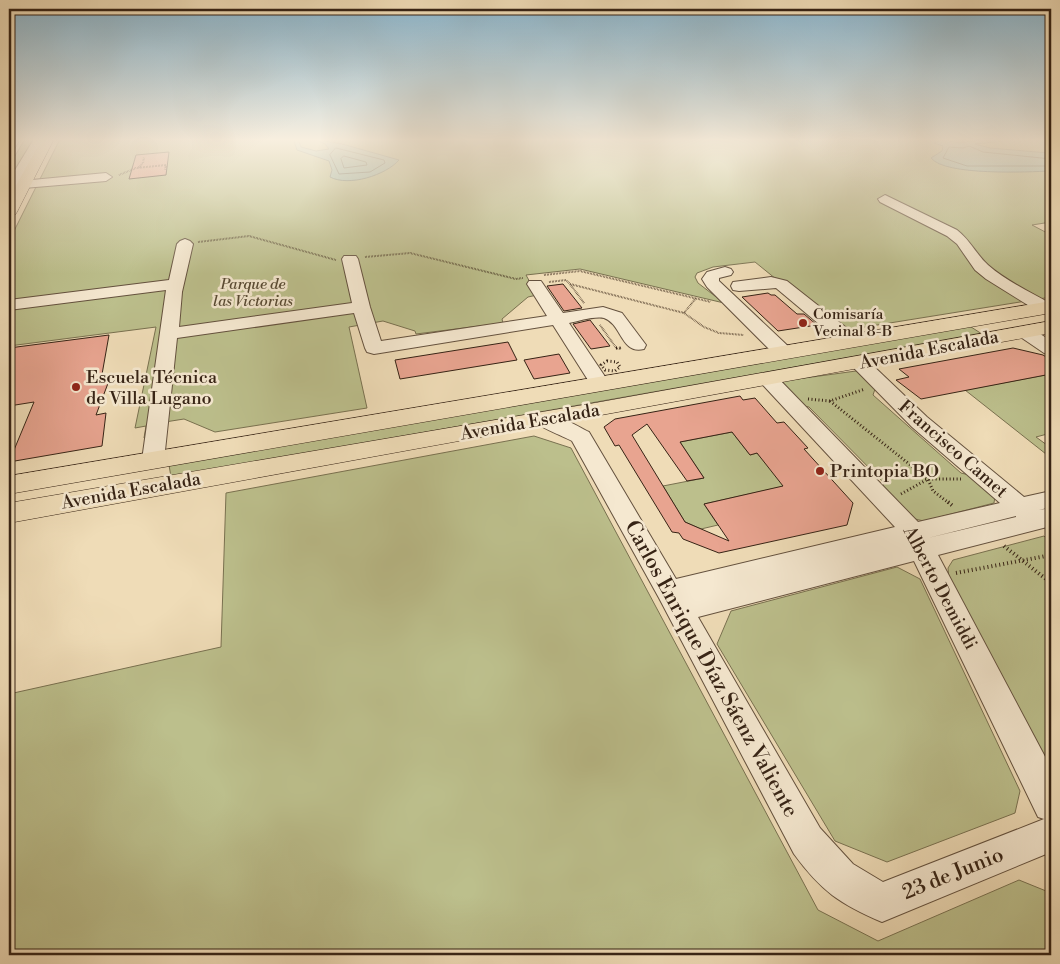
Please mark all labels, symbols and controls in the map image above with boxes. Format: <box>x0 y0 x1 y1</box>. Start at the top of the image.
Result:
park label: Parque de las Victorias <box>213 275 293 311</box>
place label: Comisaría Vecinal 8-B <box>812 305 892 341</box>
marker: Comisaría Vecinal 8-B <box>797 317 809 329</box>
street label: Avenida Escalada <box>856 325 1001 375</box>
place label: Escuela Técnica de Villa Lugano <box>86 366 218 410</box>
marker: Escuela Técnica de Villa Lugano <box>70 381 82 393</box>
street label: Francisco Camet <box>893 395 1013 503</box>
street label: Avenida Escalada <box>457 398 602 446</box>
place label: Printopia BO <box>830 460 939 483</box>
marker: Printopia BO <box>814 465 826 477</box>
street label: Avenida Escalada <box>58 467 203 515</box>
street label: Carlos Enrique Díaz Sáenz Valiente <box>618 516 804 822</box>
street label: Alberto Demiddi <box>897 521 982 654</box>
street label: 23 de Junio <box>899 842 1007 906</box>

